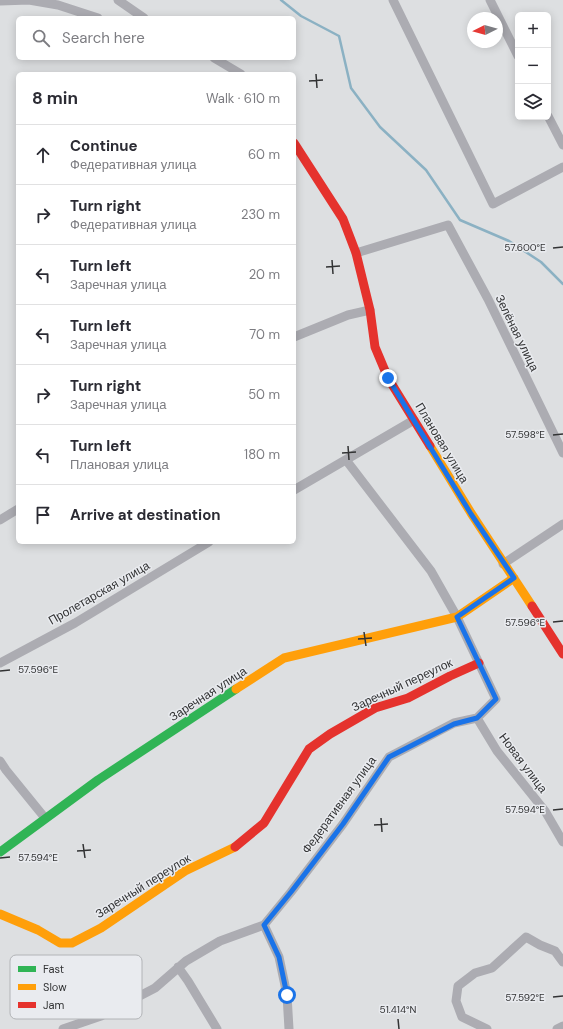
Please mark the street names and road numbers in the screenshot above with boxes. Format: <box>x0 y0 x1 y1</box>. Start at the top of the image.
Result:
street label: Зелёная улица <box>492 292 543 374</box>
street label: Плановая улица <box>412 400 473 486</box>
street label: Пролетарская улица <box>45 557 153 629</box>
street label: Заречный переулок <box>349 654 456 715</box>
street label: Заречная улица <box>166 663 250 725</box>
street label: Новая улица <box>495 730 551 796</box>
street label: Федеративная улица <box>298 753 380 857</box>
street label: Заречный переулок <box>92 850 194 922</box>

